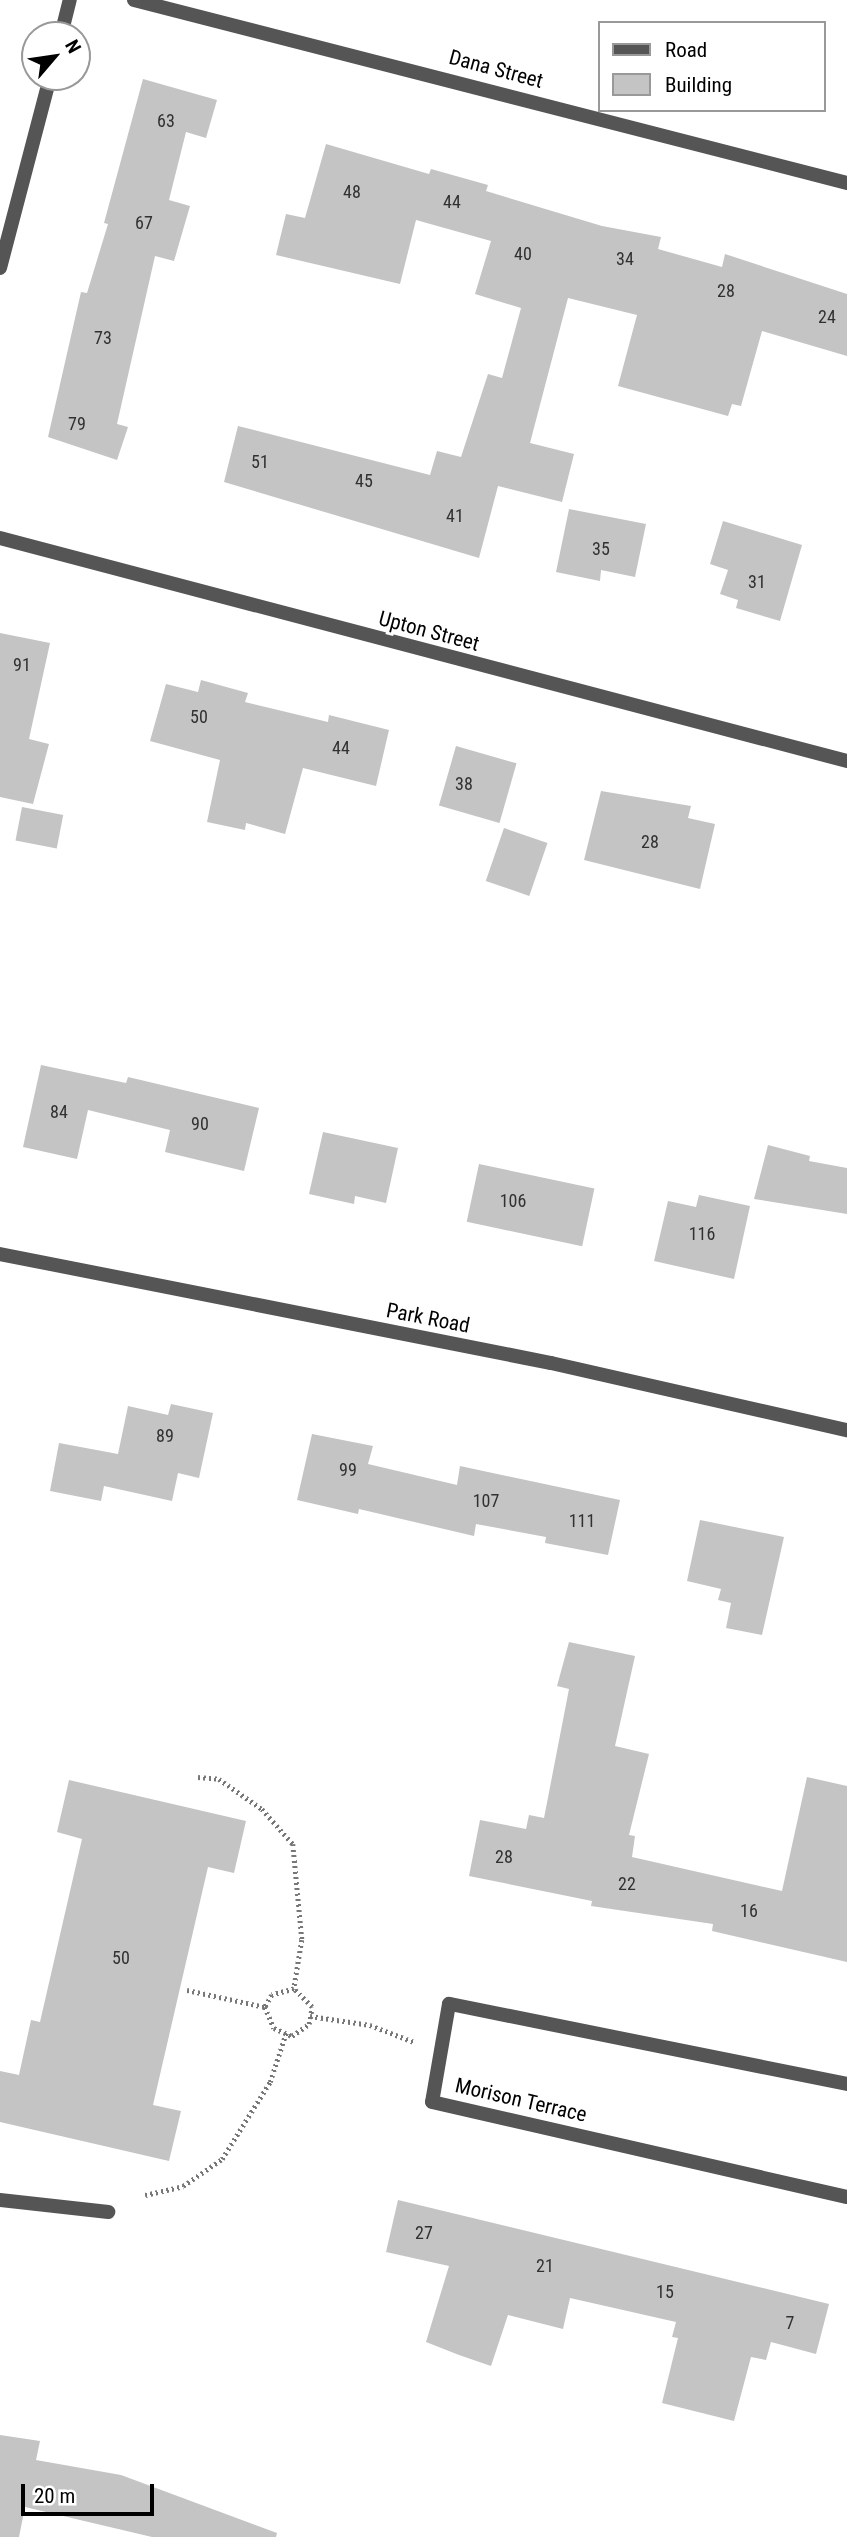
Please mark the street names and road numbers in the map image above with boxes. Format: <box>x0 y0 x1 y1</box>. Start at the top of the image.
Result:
street label: Dana Street <box>446 44 546 94</box>
street label: Upton Street <box>376 606 482 656</box>
street label: Park Road <box>384 1298 472 1338</box>
street label: Morison Terrace <box>453 2073 589 2127</box>

